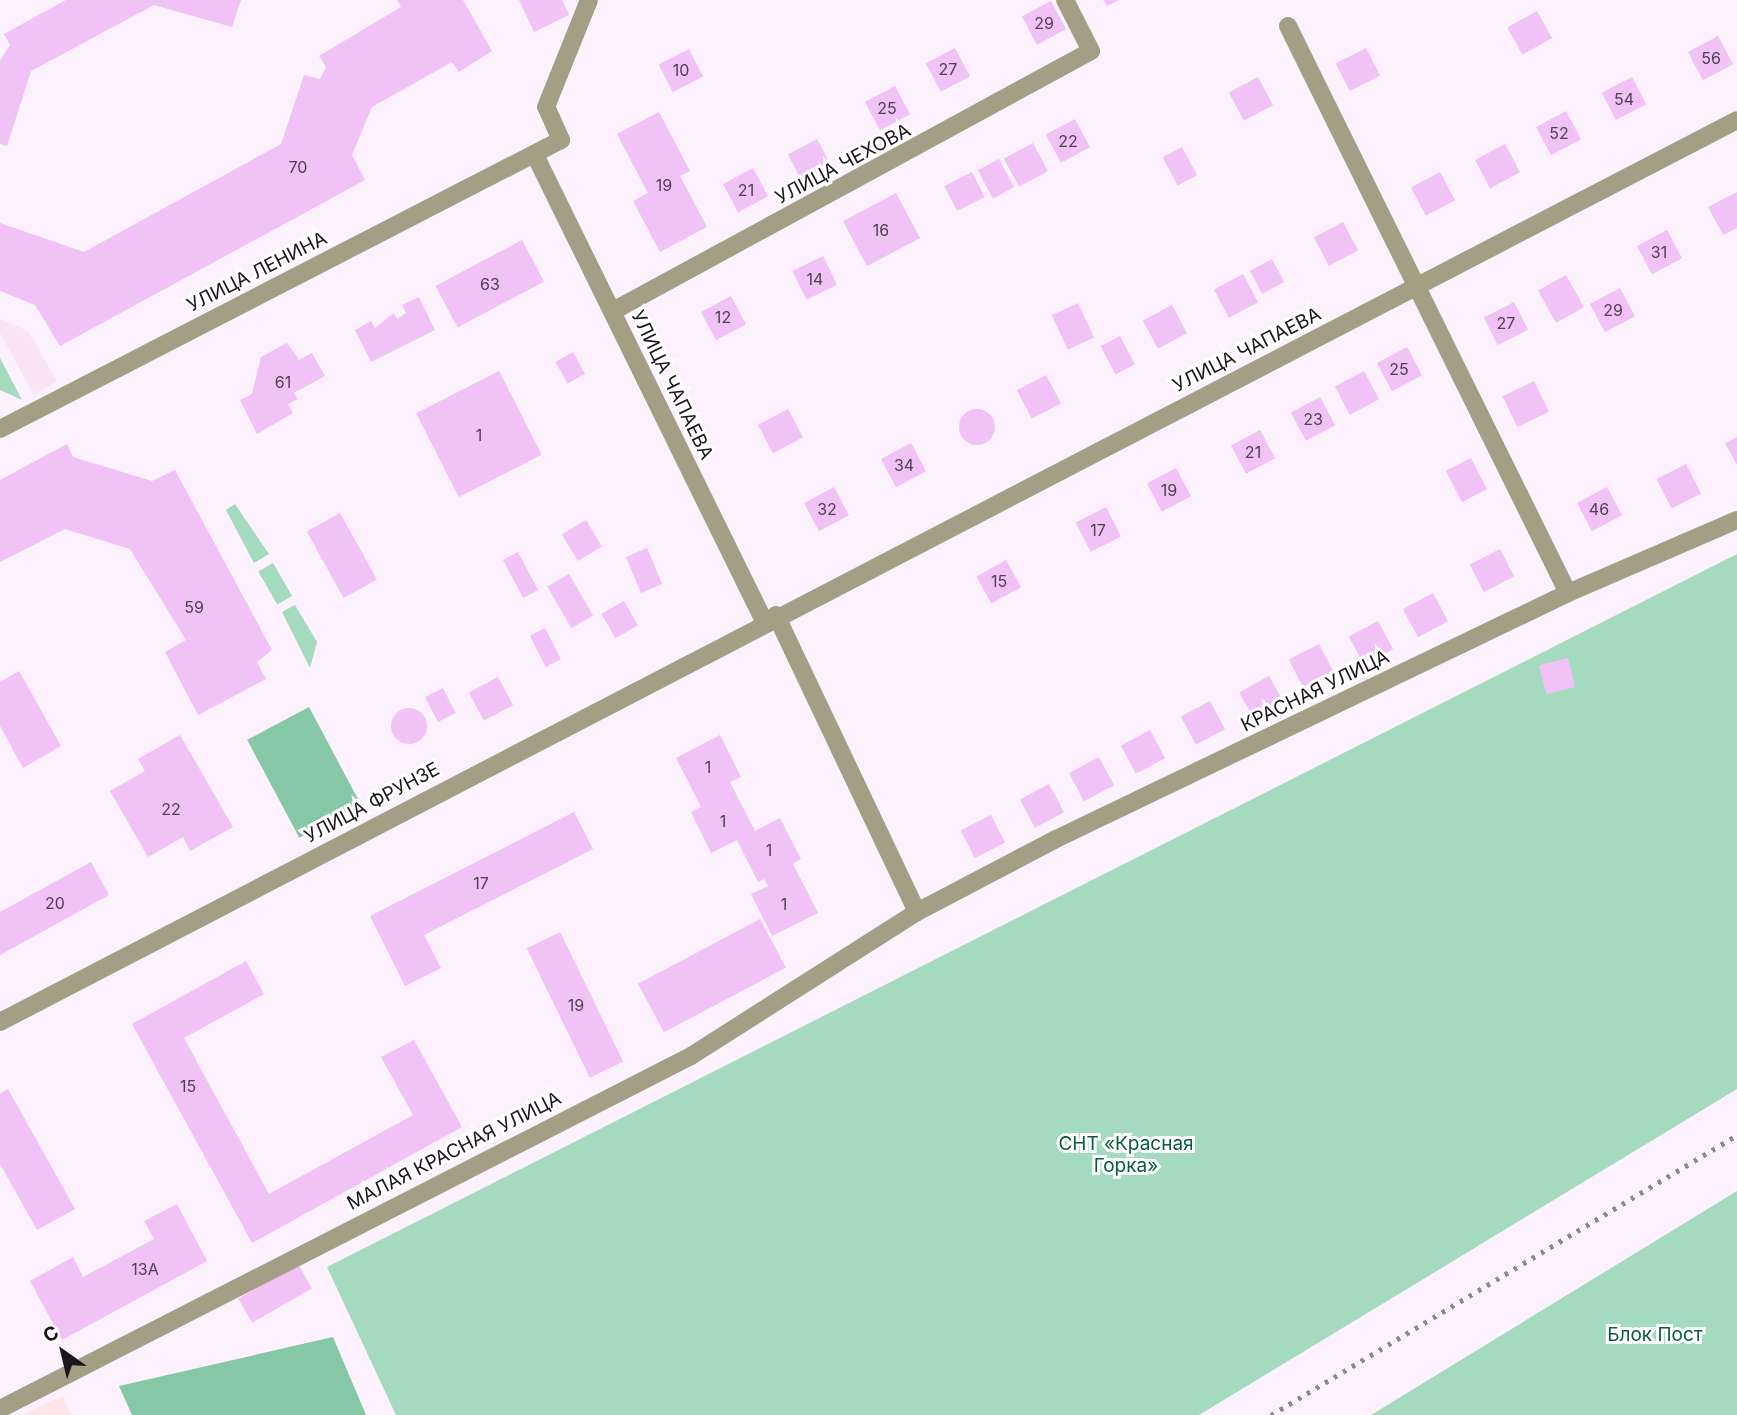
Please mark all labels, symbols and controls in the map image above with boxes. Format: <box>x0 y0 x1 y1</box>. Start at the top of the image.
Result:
house number: 29 <box>1034 13 1054 33</box>
house number: 56 <box>1701 48 1721 68</box>
house number: 27 <box>939 59 957 79</box>
house number: 10 <box>673 60 689 80</box>
house number: 54 <box>1614 89 1634 109</box>
house number: 25 <box>877 98 897 118</box>
street label: УЛИЦА ЧЕХОВА <box>772 119 914 209</box>
house number: 52 <box>1549 123 1569 143</box>
house number: 22 <box>1058 131 1078 151</box>
house number: 70 <box>289 157 307 177</box>
house number: 19 <box>656 175 672 195</box>
house number: 21 <box>738 180 754 200</box>
house number: 16 <box>873 220 889 240</box>
street label: УЛИЦА ЛЕНИНА <box>183 227 331 317</box>
house number: 31 <box>1651 242 1667 262</box>
house number: 14 <box>807 269 823 289</box>
house number: 63 <box>480 274 500 294</box>
house number: 29 <box>1603 300 1623 320</box>
street label: УЛИЦА ЧАПАЕВА <box>1169 303 1325 397</box>
street label: УЛИЦА ЧАПАЕВА <box>626 307 718 463</box>
house number: 12 <box>715 307 731 327</box>
house number: 27 <box>1497 313 1515 333</box>
house number: 25 <box>1389 359 1409 379</box>
house number: 61 <box>275 372 291 392</box>
house number: 23 <box>1303 409 1323 429</box>
house number: 1 <box>476 425 482 445</box>
house number: 21 <box>1245 442 1261 462</box>
house number: 34 <box>894 455 914 475</box>
house number: 19 <box>1161 480 1177 500</box>
house number: 32 <box>817 499 837 519</box>
house number: 46 <box>1589 499 1609 519</box>
house number: 17 <box>1090 520 1106 540</box>
house number: 15 <box>991 571 1007 591</box>
house number: 59 <box>184 597 204 617</box>
street label: КРАСНАЯ УЛИЦА <box>1237 645 1393 737</box>
house number: 1 <box>705 757 711 777</box>
street label: УЛИЦА ФРУНЗЕ <box>301 758 443 848</box>
house number: 22 <box>161 799 181 819</box>
house number: 1 <box>720 811 726 831</box>
house number: 1 <box>766 840 772 860</box>
house number: 17 <box>473 873 489 893</box>
house number: 20 <box>45 893 65 913</box>
house number: 1 <box>781 894 787 914</box>
house number: 19 <box>568 995 584 1015</box>
house number: 15 <box>180 1076 196 1096</box>
street label: МАЛАЯ КРАСНАЯ УЛИЦА <box>343 1087 565 1215</box>
park label: СНТ «Красная Горка» <box>1058 1133 1194 1177</box>
house number: 13А <box>131 1259 159 1279</box>
north arrow <box>28 1317 98 1387</box>
text: С <box>39 1321 63 1348</box>
park label: Блок Пост <box>1607 1324 1703 1346</box>

